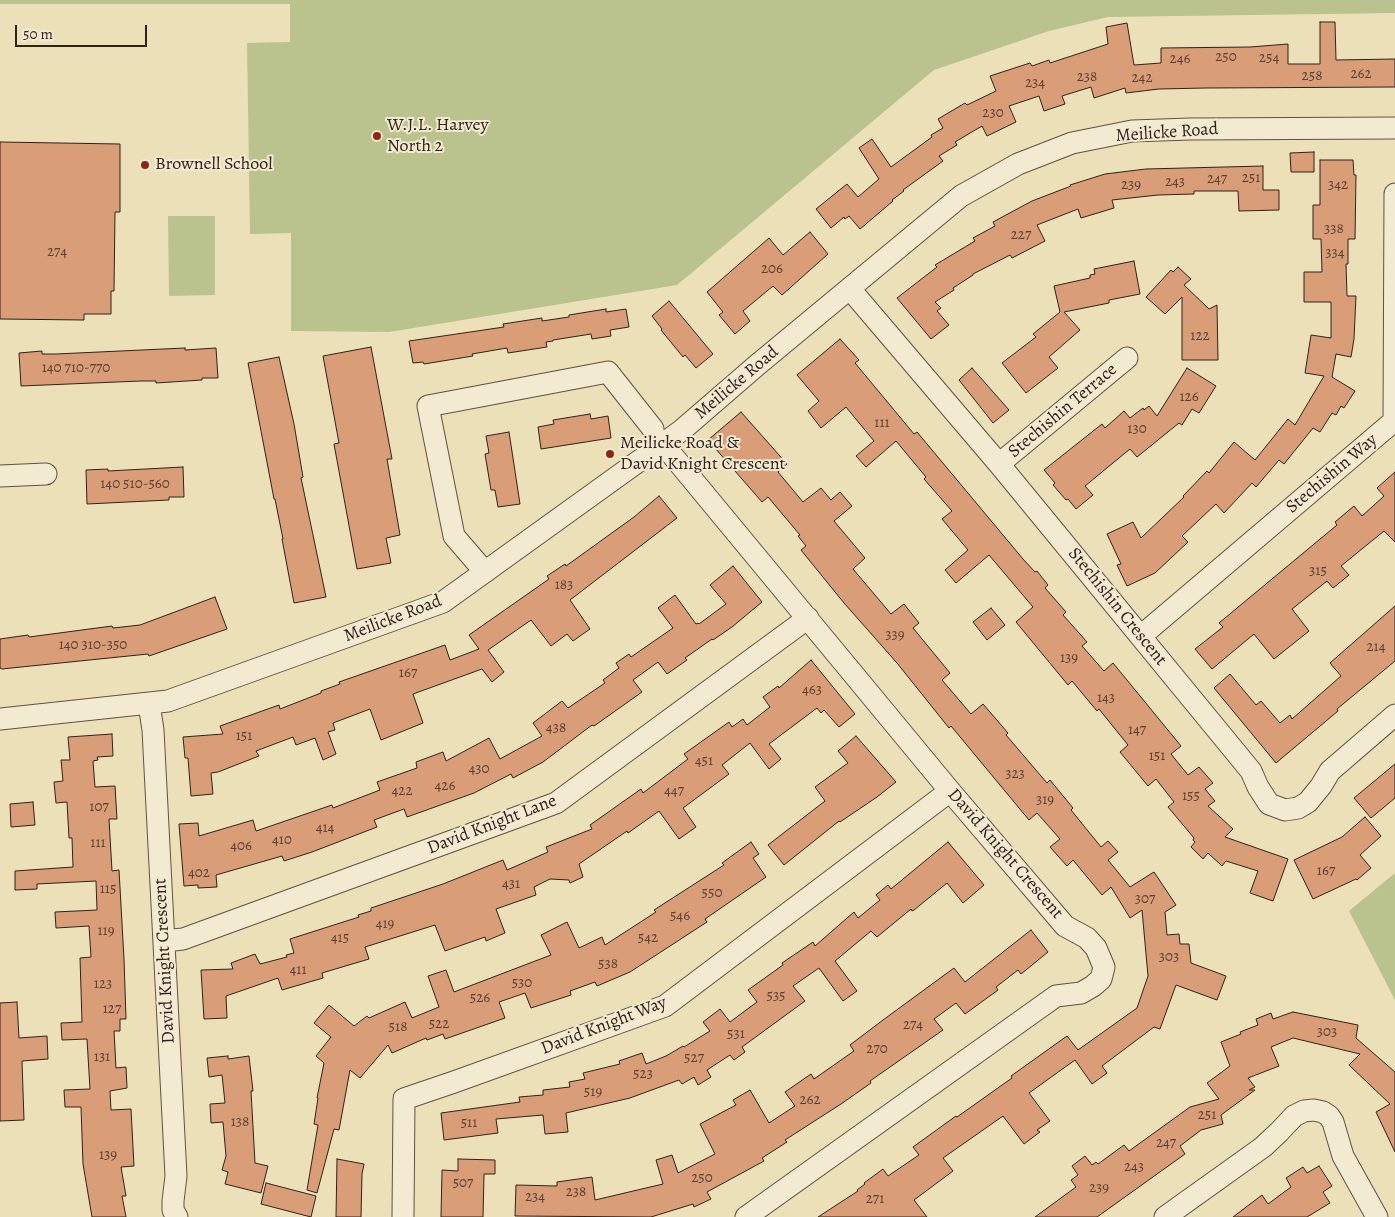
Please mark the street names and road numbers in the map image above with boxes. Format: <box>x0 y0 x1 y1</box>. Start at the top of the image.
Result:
street label: Meilicke Road <box>1115 119 1219 147</box>
street label: Meilicke Road <box>691 342 783 424</box>
street label: Stechishin Terrace <box>1004 359 1122 463</box>
street label: Stechishin Way <box>1282 430 1382 518</box>
street label: Stechishin Crescent <box>1063 544 1171 670</box>
street label: Meilicke Road <box>341 590 445 648</box>
street label: David Knight Crescent <box>943 784 1067 924</box>
street label: David Knight Lane <box>424 790 560 860</box>
street label: David Knight Crescent <box>150 878 180 1044</box>
street label: David Knight Way <box>538 992 670 1060</box>

